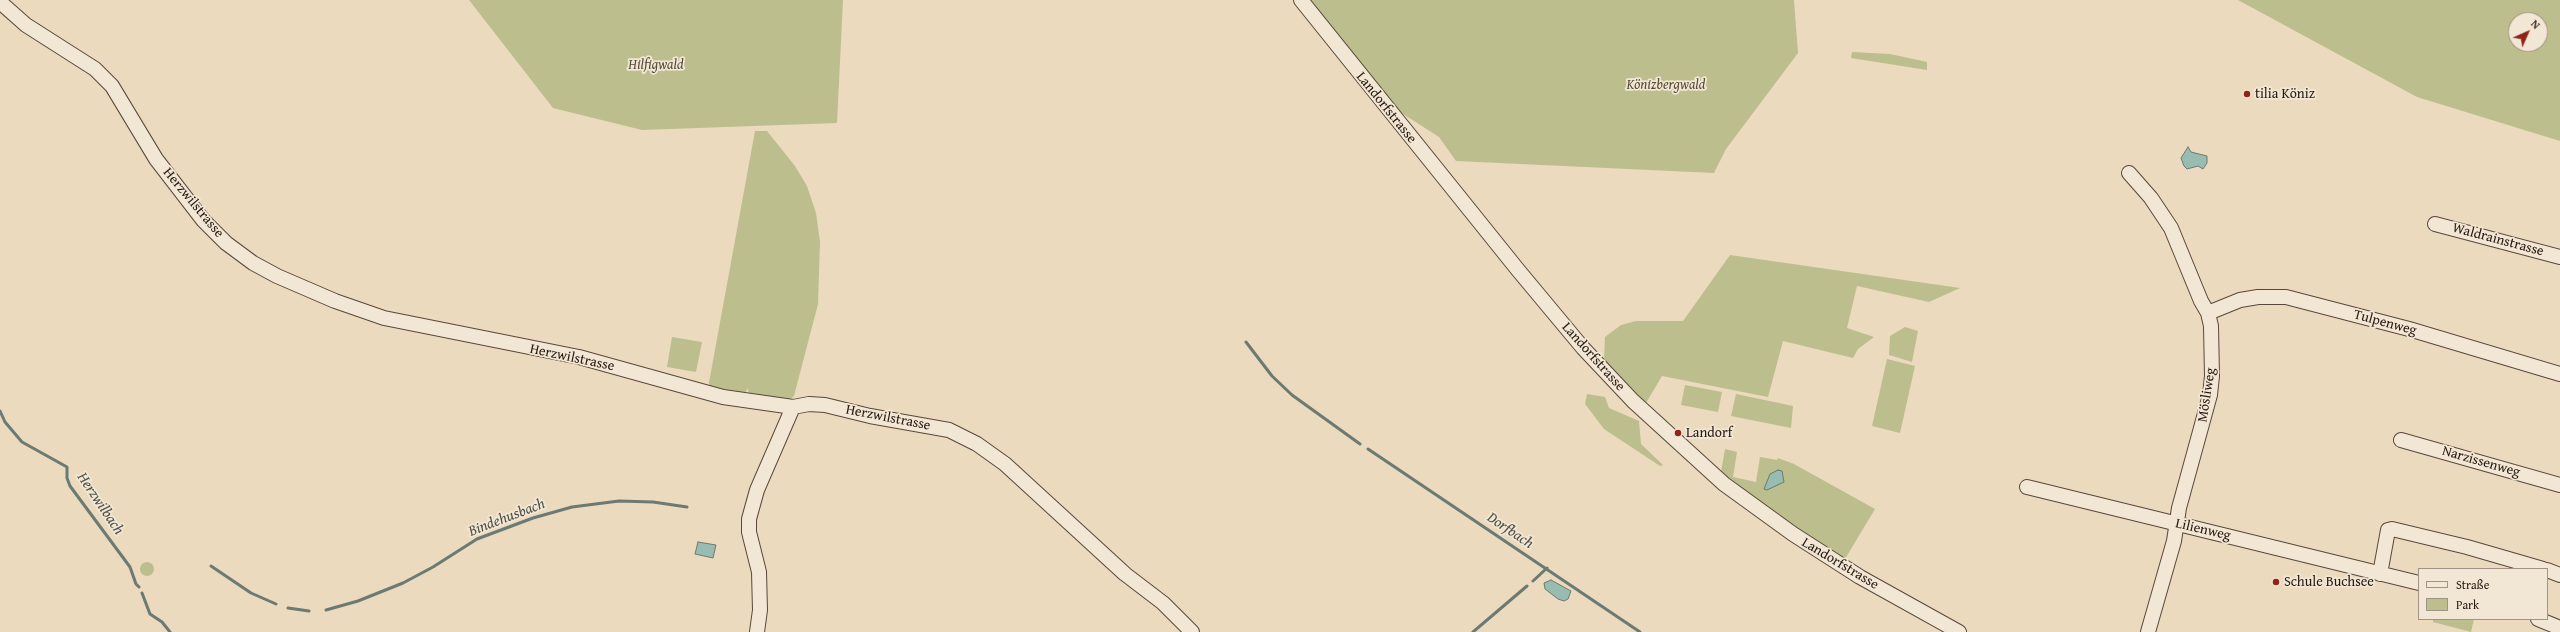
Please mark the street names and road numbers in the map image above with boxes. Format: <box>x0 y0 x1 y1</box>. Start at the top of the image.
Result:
street label: Landorfstrasse <box>1352 69 1420 147</box>
street label: Herzwilstrasse <box>159 165 227 241</box>
street label: Waldrainstrasse <box>2450 220 2546 260</box>
street label: Tulpenweg <box>2352 307 2418 339</box>
street label: Landorfstrasse <box>1558 319 1628 395</box>
street label: Herzwilstrasse <box>528 341 616 375</box>
street label: Mösliweg <box>2194 366 2220 424</box>
street label: Herzwilstrasse <box>844 402 932 434</box>
street label: Narzissenweg <box>2440 443 2522 481</box>
street label: Lilienweg <box>2174 515 2232 545</box>
street label: Landorfstrasse <box>1799 534 1881 594</box>

